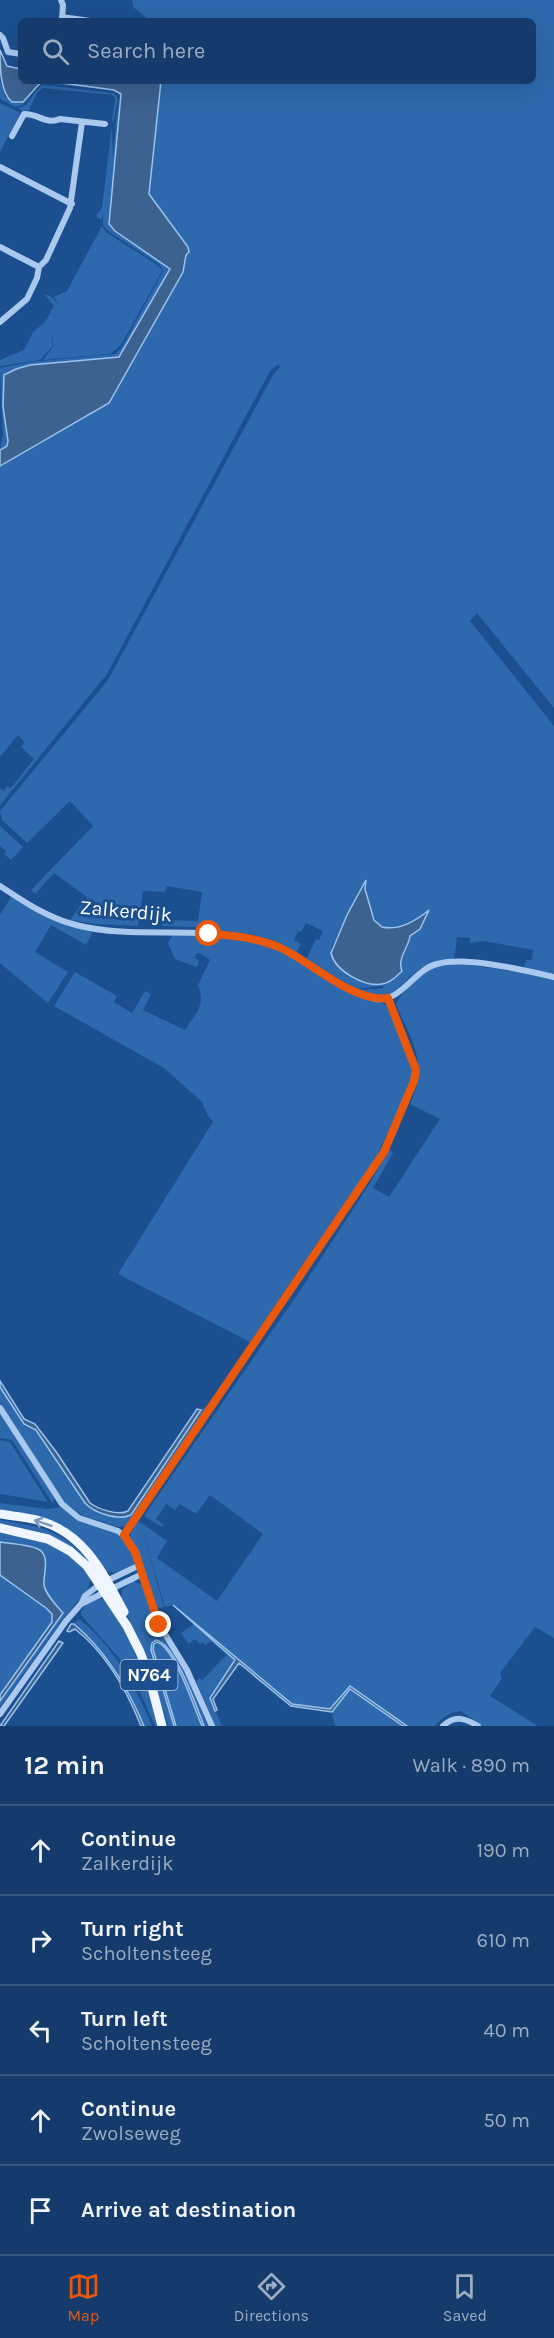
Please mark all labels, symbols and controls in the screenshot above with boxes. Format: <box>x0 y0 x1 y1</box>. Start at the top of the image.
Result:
search box <box>18 18 536 84</box>
icon: search <box>39 35 72 68</box>
text: Search here <box>87 38 205 64</box>
street label: Zalkerdijk <box>79 896 173 926</box>
route start <box>195 920 221 946</box>
one-way arrow <box>34 1517 53 1528</box>
route end <box>145 1611 171 1637</box>
road number: N764 <box>120 1660 178 1690</box>
text: 12 min <box>24 1750 105 1781</box>
text: Walk · 890 m <box>413 1754 530 1777</box>
text: Continue <box>81 1826 176 1852</box>
icon: ahead <box>24 1834 57 1867</box>
text: 190 m <box>476 1839 530 1862</box>
text: Zalkerdijk <box>81 1852 174 1875</box>
text: Turn right <box>81 1916 184 1942</box>
icon: right <box>24 1924 57 1957</box>
text: 610 m <box>477 1929 530 1952</box>
text: Scholtensteeg <box>81 1942 212 1965</box>
text: Turn left <box>81 2006 168 2032</box>
icon: left <box>24 2014 57 2047</box>
text: 40 m <box>484 2019 530 2042</box>
text: Scholtensteeg <box>81 2032 212 2055</box>
text: Continue <box>81 2096 176 2122</box>
icon: ahead <box>24 2104 57 2137</box>
text: 50 m <box>483 2109 530 2132</box>
text: Zwolseweg <box>81 2122 181 2145</box>
icon: arrive <box>24 2194 57 2227</box>
text: Arrive at destination <box>81 2197 296 2223</box>
tab: Map <box>67 2270 100 2325</box>
tab: Directions <box>234 2270 309 2325</box>
tab: Saved <box>443 2270 487 2325</box>

